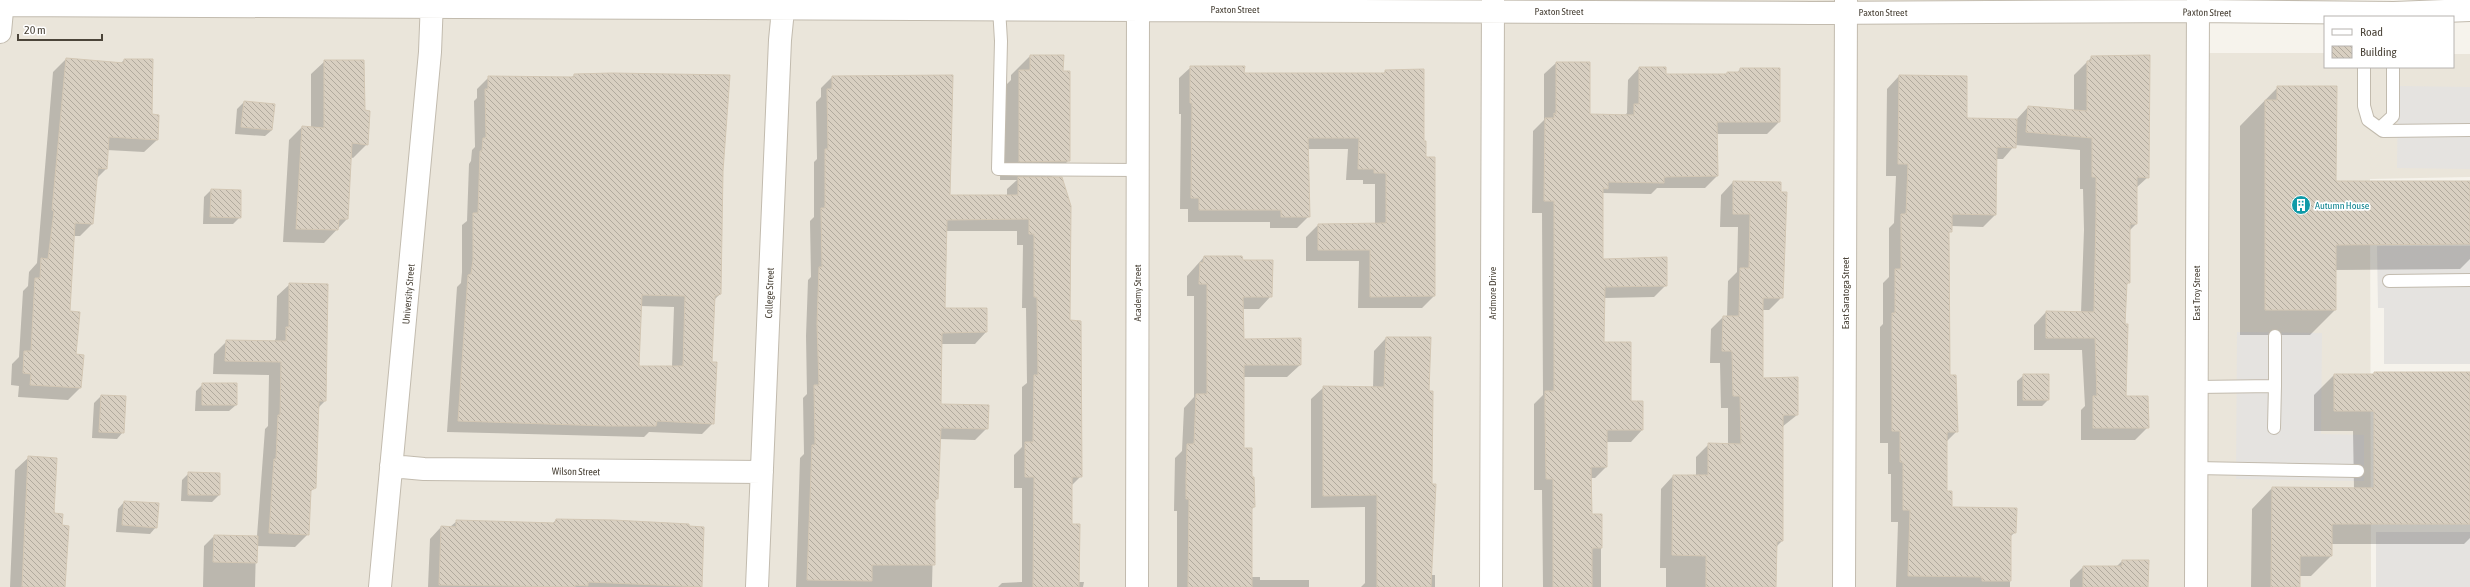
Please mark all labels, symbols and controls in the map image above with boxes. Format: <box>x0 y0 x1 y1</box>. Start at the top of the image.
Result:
street label: Paxton Street <box>1210 4 1260 15</box>
street label: Paxton Street <box>1534 6 1584 17</box>
street label: Paxton Street <box>1858 7 1908 18</box>
street label: Paxton Street <box>2182 7 2232 18</box>
scale bar <box>18 16 102 42</box>
legend <box>2324 16 2454 68</box>
text: 20 m <box>24 23 46 37</box>
text: Road <box>2360 25 2383 39</box>
text: Building <box>2360 45 2398 59</box>
building icon: Autumn House <box>2290 194 2312 216</box>
place label: Autumn House <box>2315 200 2370 211</box>
street label: East Saratoga Street <box>1840 257 1851 329</box>
street label: University Street <box>400 263 417 325</box>
street label: Academy Street <box>1132 264 1143 322</box>
street label: East Troy Street <box>2191 265 2202 321</box>
street label: Ardmore Drive <box>1487 266 1498 319</box>
street label: College Street <box>763 267 776 319</box>
street label: Wilson Street <box>552 466 600 477</box>

